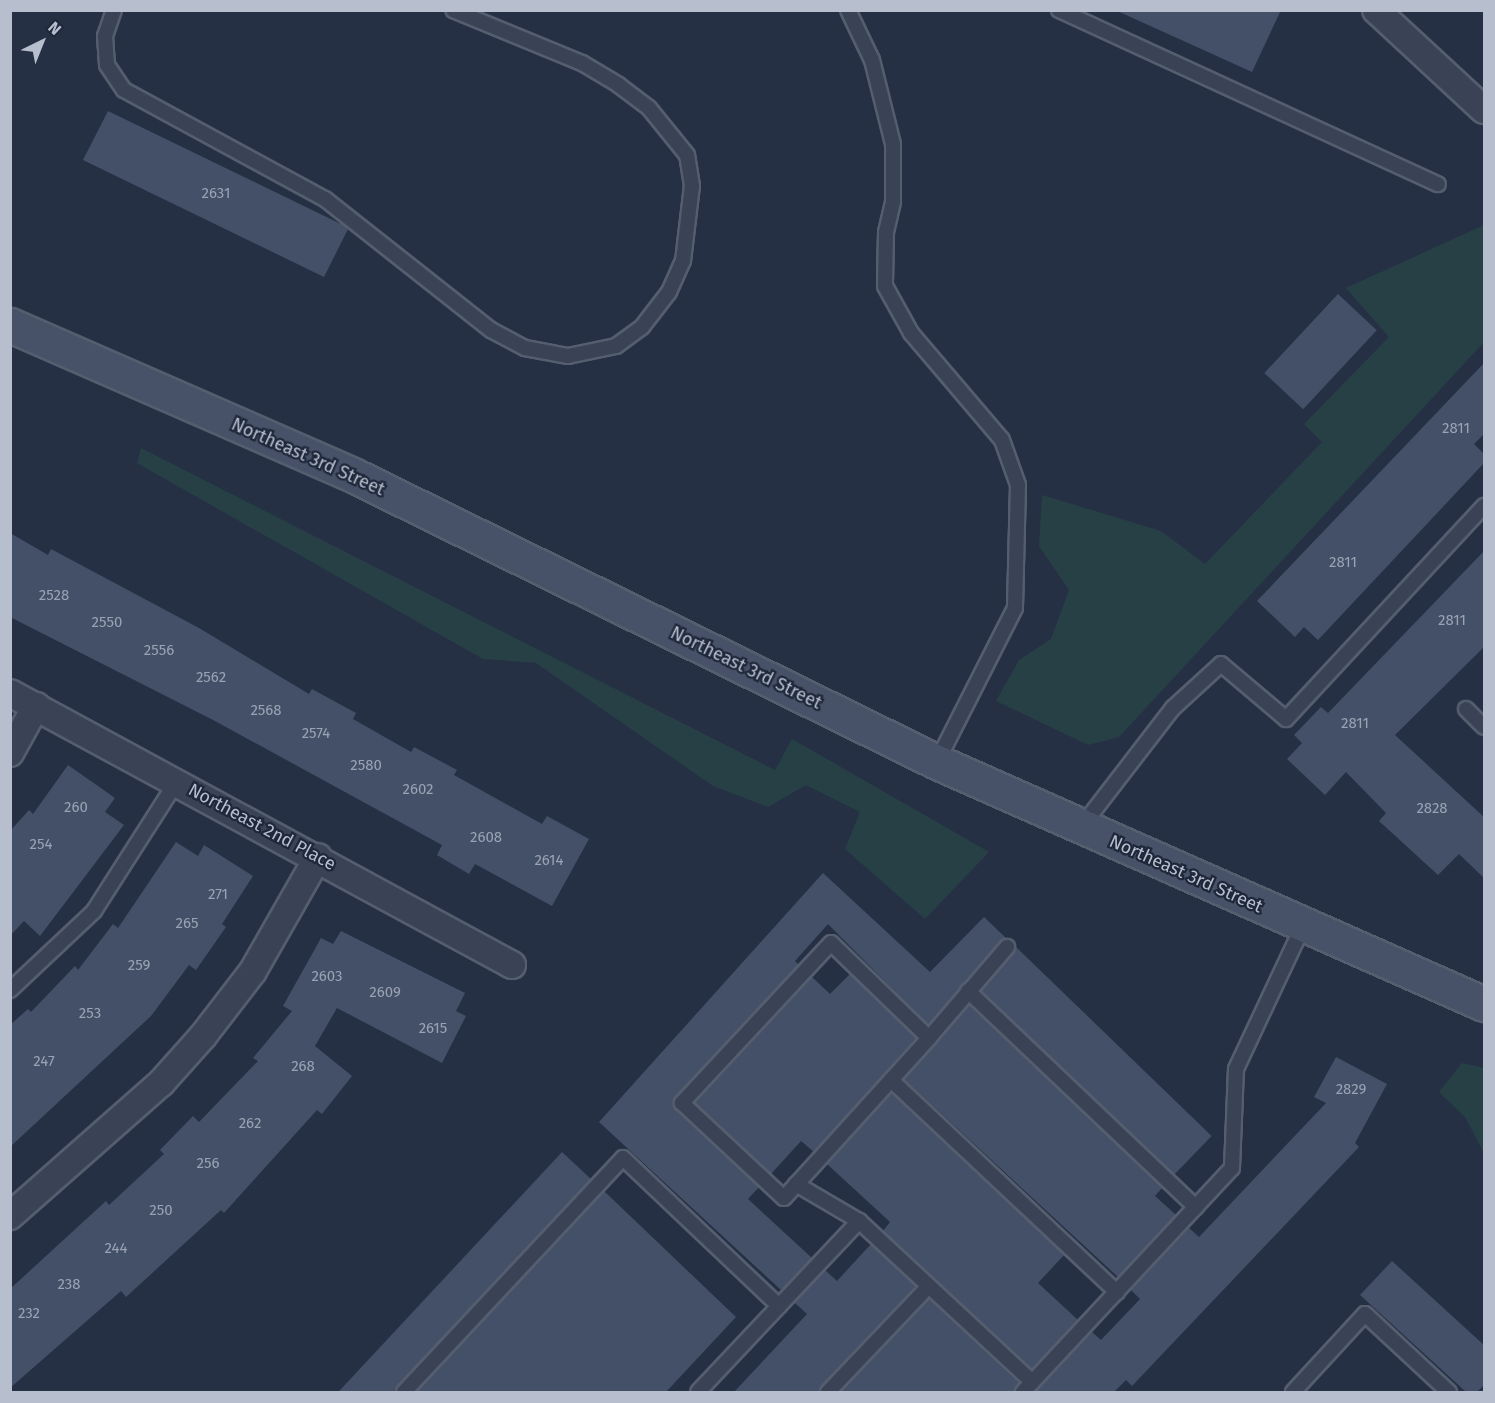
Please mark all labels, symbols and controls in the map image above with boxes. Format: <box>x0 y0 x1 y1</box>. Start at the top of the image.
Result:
north arrow <box>12 12 72 72</box>
text: N <box>44 18 65 39</box>
house number: 2631 <box>202 185 230 203</box>
street label: Northeast 3rd Street <box>228 413 388 501</box>
house number: 2811 <box>1442 420 1470 438</box>
house number: 2811 <box>1329 554 1357 572</box>
house number: 2528 <box>39 587 69 605</box>
house number: 2811 <box>1438 612 1466 630</box>
house number: 2550 <box>92 614 122 632</box>
street label: Northeast 3rd Street <box>667 622 825 714</box>
house number: 2556 <box>144 642 174 660</box>
house number: 2562 <box>196 669 226 687</box>
house number: 2568 <box>250 702 282 720</box>
house number: 2811 <box>1341 715 1369 733</box>
house number: 2574 <box>302 725 330 743</box>
house number: 2580 <box>350 757 382 775</box>
street label: Northeast 2nd Place <box>185 779 339 875</box>
house number: 2602 <box>402 781 434 799</box>
house number: 260 <box>64 799 88 817</box>
house number: 2828 <box>1416 800 1448 818</box>
house number: 2608 <box>470 829 502 847</box>
street label: Northeast 3rd Street <box>1106 830 1266 918</box>
house number: 254 <box>30 836 52 854</box>
house number: 2614 <box>534 852 564 870</box>
house number: 271 <box>208 886 228 904</box>
house number: 265 <box>176 915 198 933</box>
house number: 259 <box>128 957 150 975</box>
house number: 2603 <box>311 968 343 986</box>
house number: 2609 <box>369 984 401 1002</box>
house number: 253 <box>79 1005 101 1023</box>
house number: 2615 <box>419 1020 447 1038</box>
house number: 247 <box>33 1053 55 1071</box>
house number: 268 <box>291 1058 315 1076</box>
house number: 2829 <box>1336 1081 1366 1099</box>
house number: 262 <box>239 1115 261 1133</box>
house number: 256 <box>197 1155 219 1173</box>
house number: 250 <box>149 1202 173 1220</box>
house number: 244 <box>105 1240 127 1258</box>
house number: 238 <box>57 1276 81 1294</box>
house number: 232 <box>18 1305 40 1323</box>

